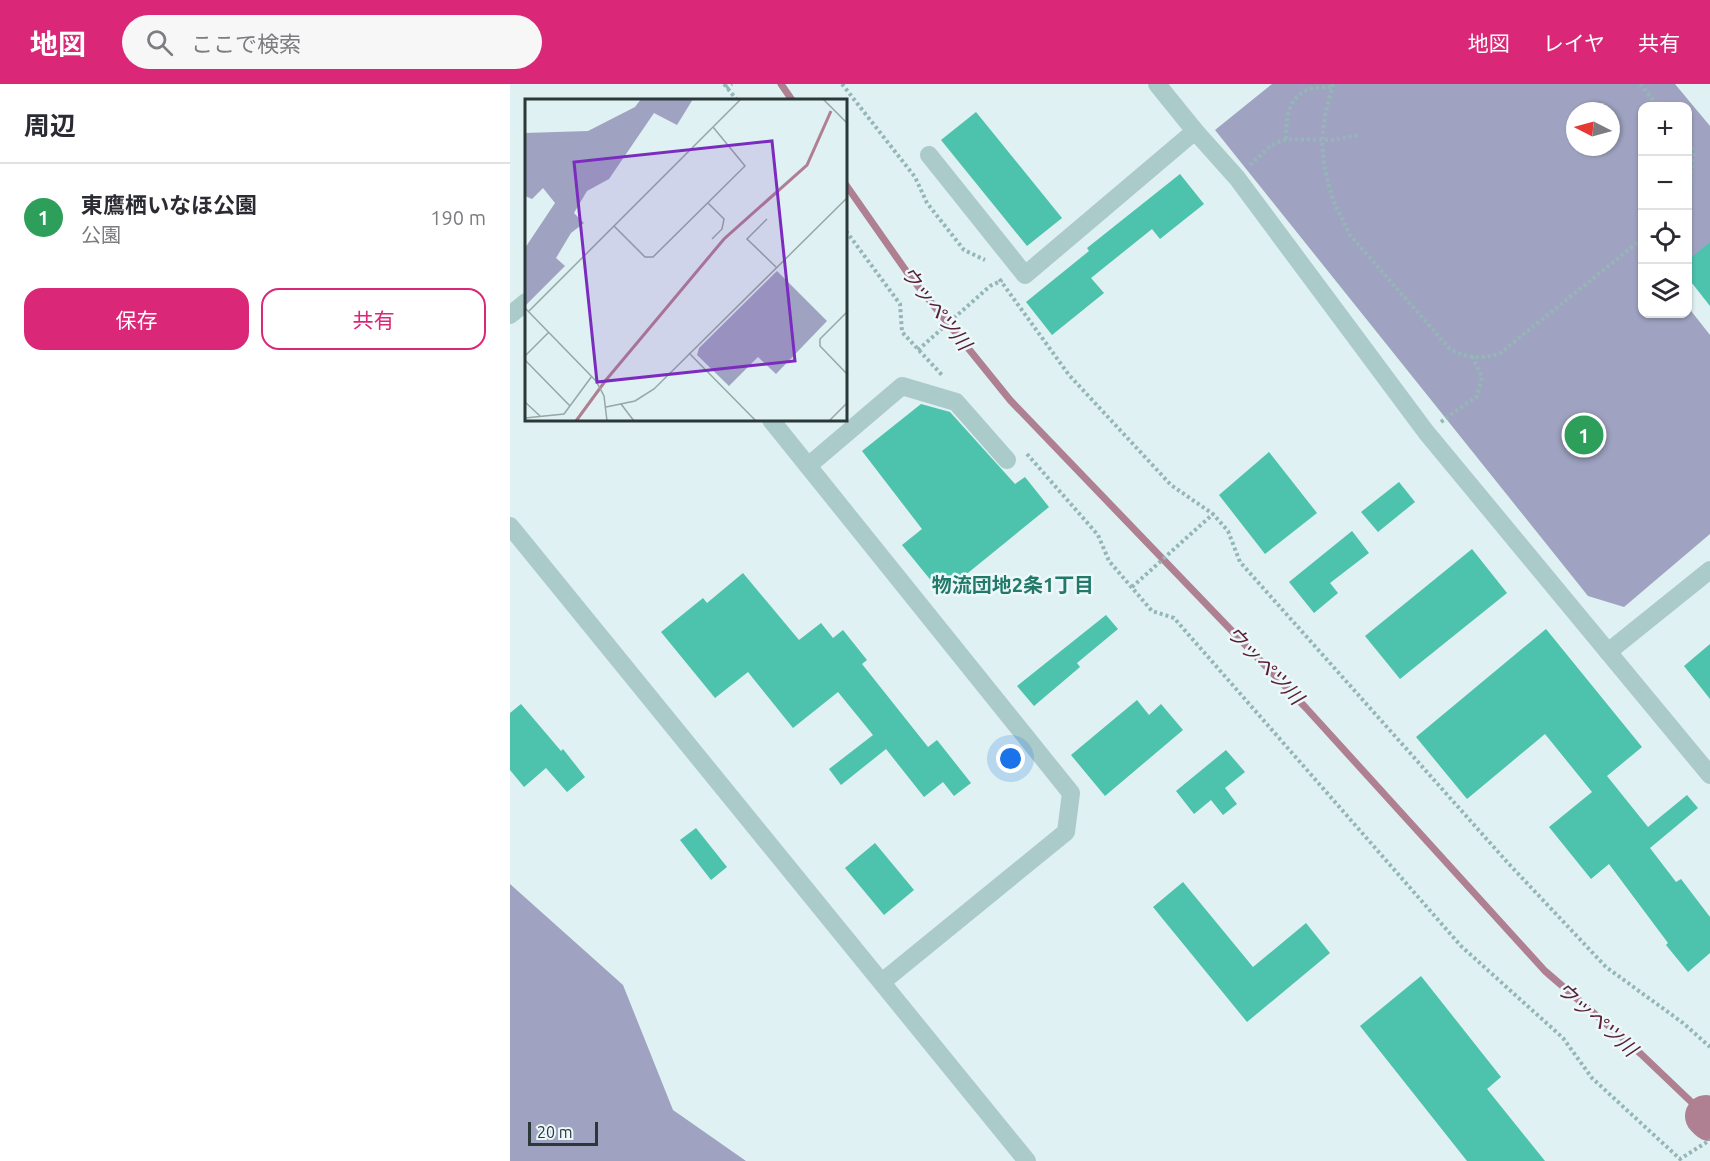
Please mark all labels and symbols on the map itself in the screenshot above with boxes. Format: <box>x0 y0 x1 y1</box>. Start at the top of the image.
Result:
inset map <box>525 99 848 422</box>
north arrow <box>1566 102 1620 156</box>
water label: ウッペツ川 <box>897 261 977 356</box>
pin: 1 <box>1564 412 1604 458</box>
district label: 物流団地2条1丁目 <box>932 573 1094 596</box>
water label: ウッペツ川 <box>1222 621 1310 710</box>
your location <box>996 744 1025 773</box>
water label: ウッペツ川 <box>1552 977 1644 1062</box>
scale bar <box>528 1119 598 1146</box>

